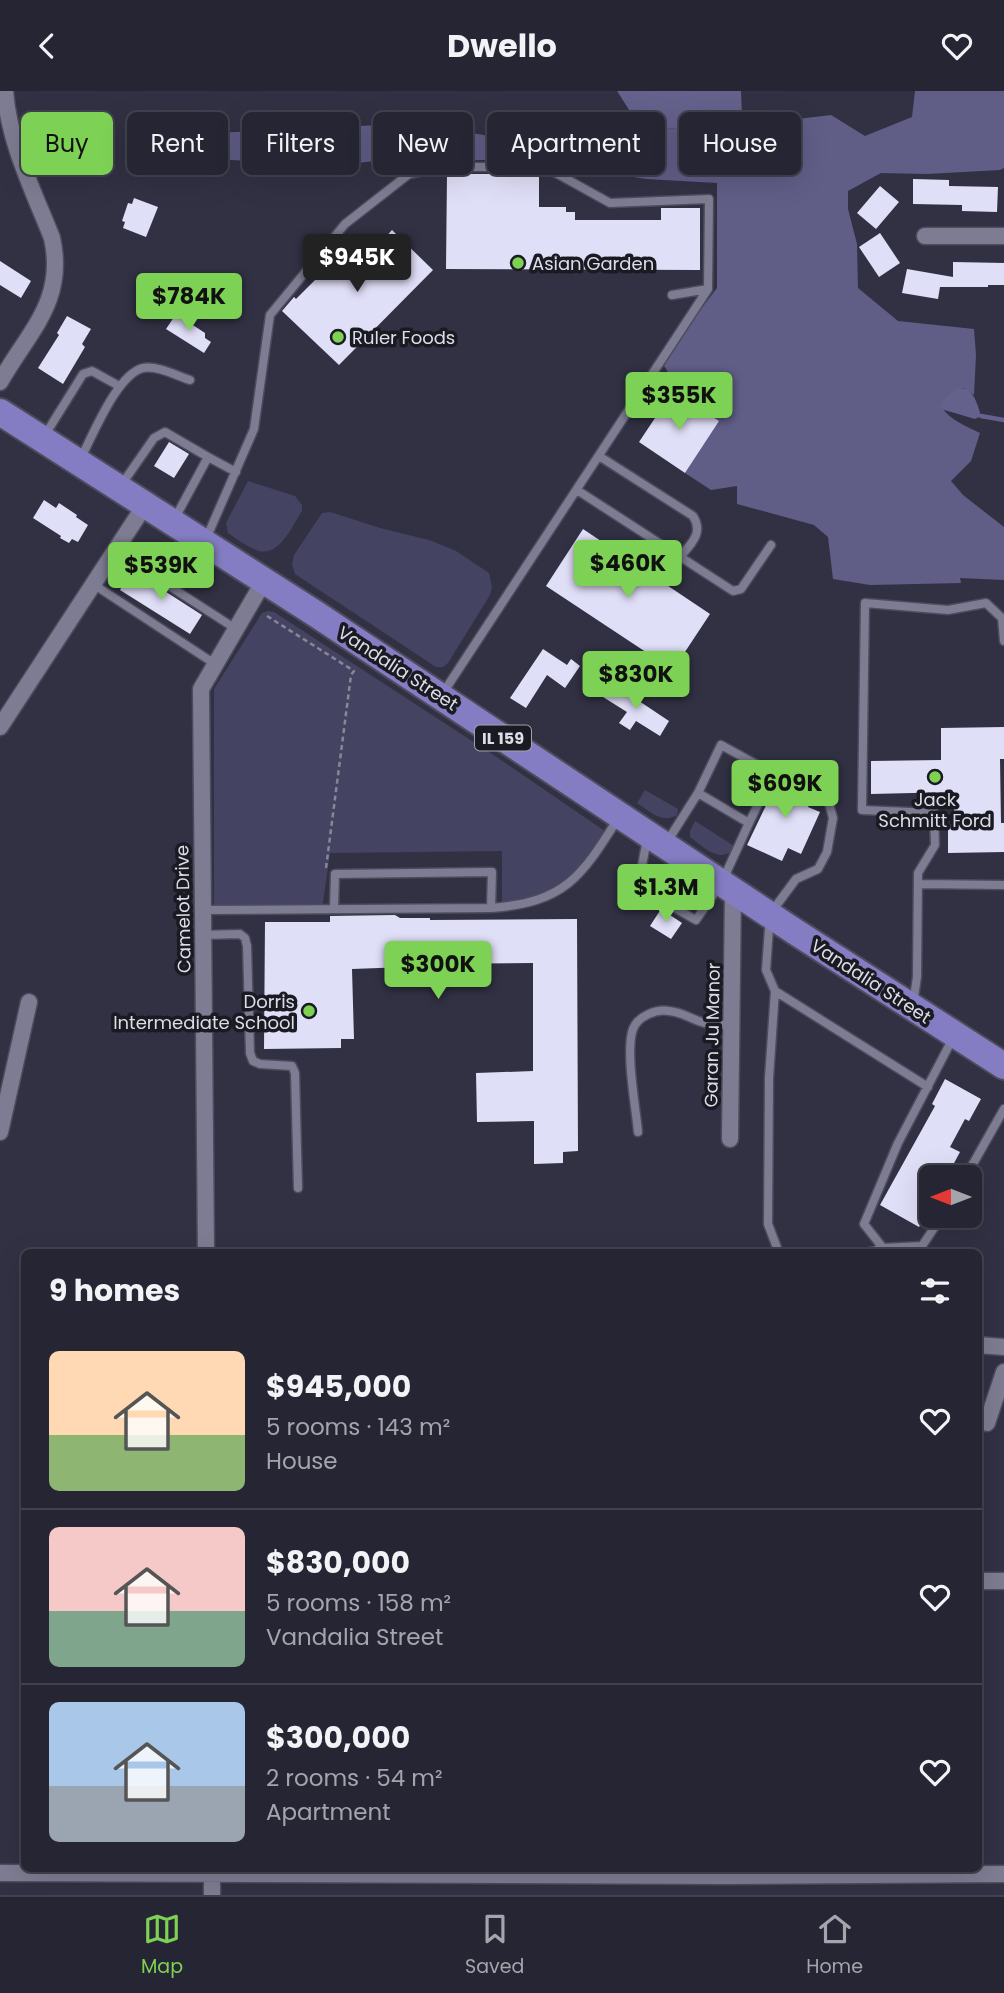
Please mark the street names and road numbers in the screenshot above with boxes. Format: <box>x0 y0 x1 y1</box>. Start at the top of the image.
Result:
street label: Vandalia Street <box>333 620 463 716</box>
road number: IL 159 <box>475 725 531 751</box>
street label: Camelot Drive <box>169 845 197 973</box>
street label: Vandalia Street <box>806 933 936 1029</box>
street label: Garan Ju Manor <box>698 962 726 1108</box>

